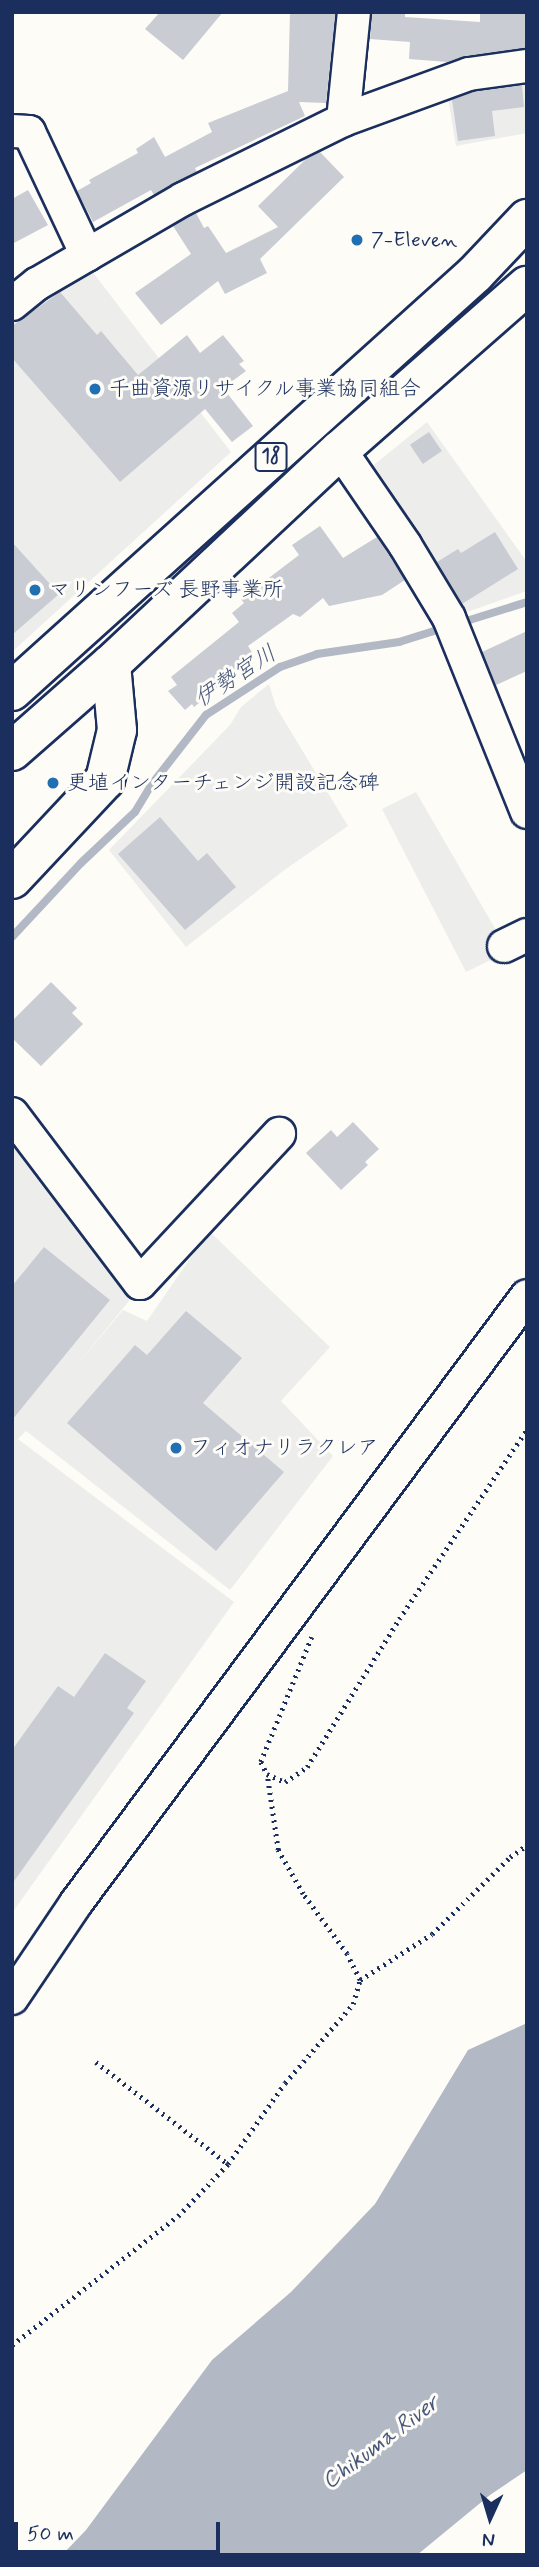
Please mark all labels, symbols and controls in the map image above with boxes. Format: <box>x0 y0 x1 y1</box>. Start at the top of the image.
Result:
place label: 7-Eleven <box>371 227 457 253</box>
marker: 7-Eleven <box>349 232 365 248</box>
place label: 千曲資源リサイクル事業協同組合 <box>109 376 424 402</box>
marker: 千曲資源リサイクル事業協同組合 <box>87 381 103 397</box>
road number: 18 <box>254 442 288 472</box>
place label: マリンフーズ 長野事業所 <box>49 577 285 603</box>
marker: マリンフーズ 長野事業所 <box>27 582 43 598</box>
water label: 伊勢宮川 <box>190 640 282 714</box>
place label: 更埴インターチェンジ開設記念碑 <box>67 770 382 796</box>
marker: 更埴インターチェンジ開設記念碑 <box>45 775 61 791</box>
place label: フィオナリラクレア <box>190 1435 379 1461</box>
marker: フィオナリラクレア <box>168 1440 184 1456</box>
water label: Chikuma River <box>316 2389 446 2497</box>
north arrow <box>455 2483 525 2553</box>
scale bar <box>18 2508 224 2552</box>
text: 50 m <box>27 2520 74 2548</box>
text: N <box>481 2527 496 2552</box>

